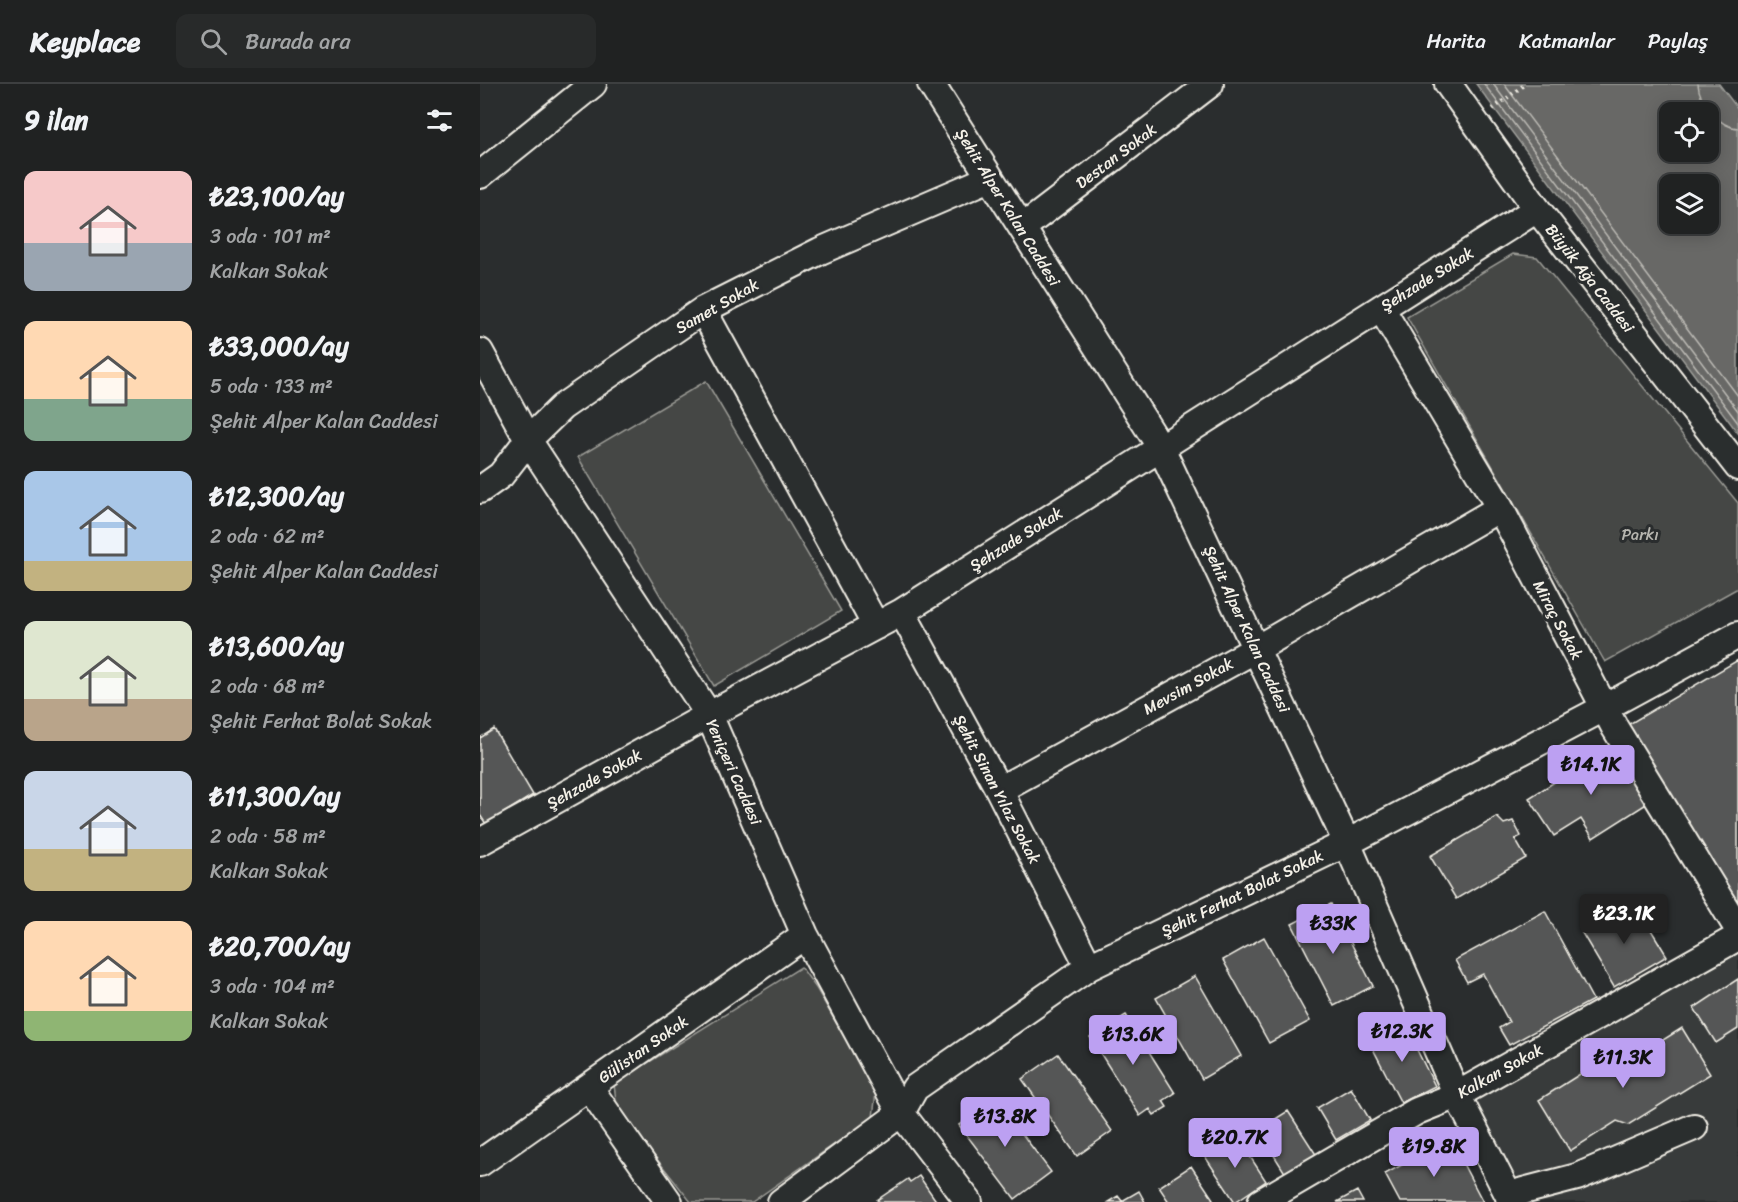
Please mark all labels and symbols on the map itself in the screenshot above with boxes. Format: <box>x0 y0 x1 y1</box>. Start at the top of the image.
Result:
street label: Destan Sokak <box>1069 115 1163 196</box>
street label: Şehit Alper Kalan Caddesi <box>947 122 1069 292</box>
street label: Büyük Ağa Caddesi <box>1538 217 1643 340</box>
street label: Şehzade Sokak <box>1374 238 1480 319</box>
street label: Samet Sokak <box>670 270 765 342</box>
street label: Şehzade Sokak <box>963 498 1069 579</box>
park label: Parkı <box>1621 520 1659 549</box>
street label: Şehit Alper Kalan Caddesi <box>1195 540 1299 718</box>
street label: Miraç Sokak <box>1525 575 1591 665</box>
street label: Mevsim Sokak <box>1137 649 1239 723</box>
street label: Şehit Sinan Yılaz Sokak <box>945 709 1049 870</box>
street label: Yeniçeri Caddesi <box>698 714 771 830</box>
street label: Şehzade Sokak <box>541 740 648 817</box>
pin: ₺14.1K <box>1542 745 1640 796</box>
street label: Şehit Ferhat Bolat Sokak <box>1156 841 1328 945</box>
pin: ₺23.1K <box>1575 894 1673 945</box>
pin: ₺33K <box>1297 904 1369 955</box>
street label: Gülistan Sokak <box>592 1007 694 1091</box>
pin: ₺12.3K <box>1353 1012 1451 1063</box>
pin: ₺13.6K <box>1084 1015 1182 1066</box>
street label: Kalkan Sokak <box>1452 1035 1549 1107</box>
pin: ₺11.3K <box>1574 1038 1672 1089</box>
pin: ₺13.8K <box>956 1097 1054 1148</box>
pin: ₺20.7K <box>1186 1118 1284 1169</box>
pin: ₺19.8K <box>1385 1127 1483 1178</box>

